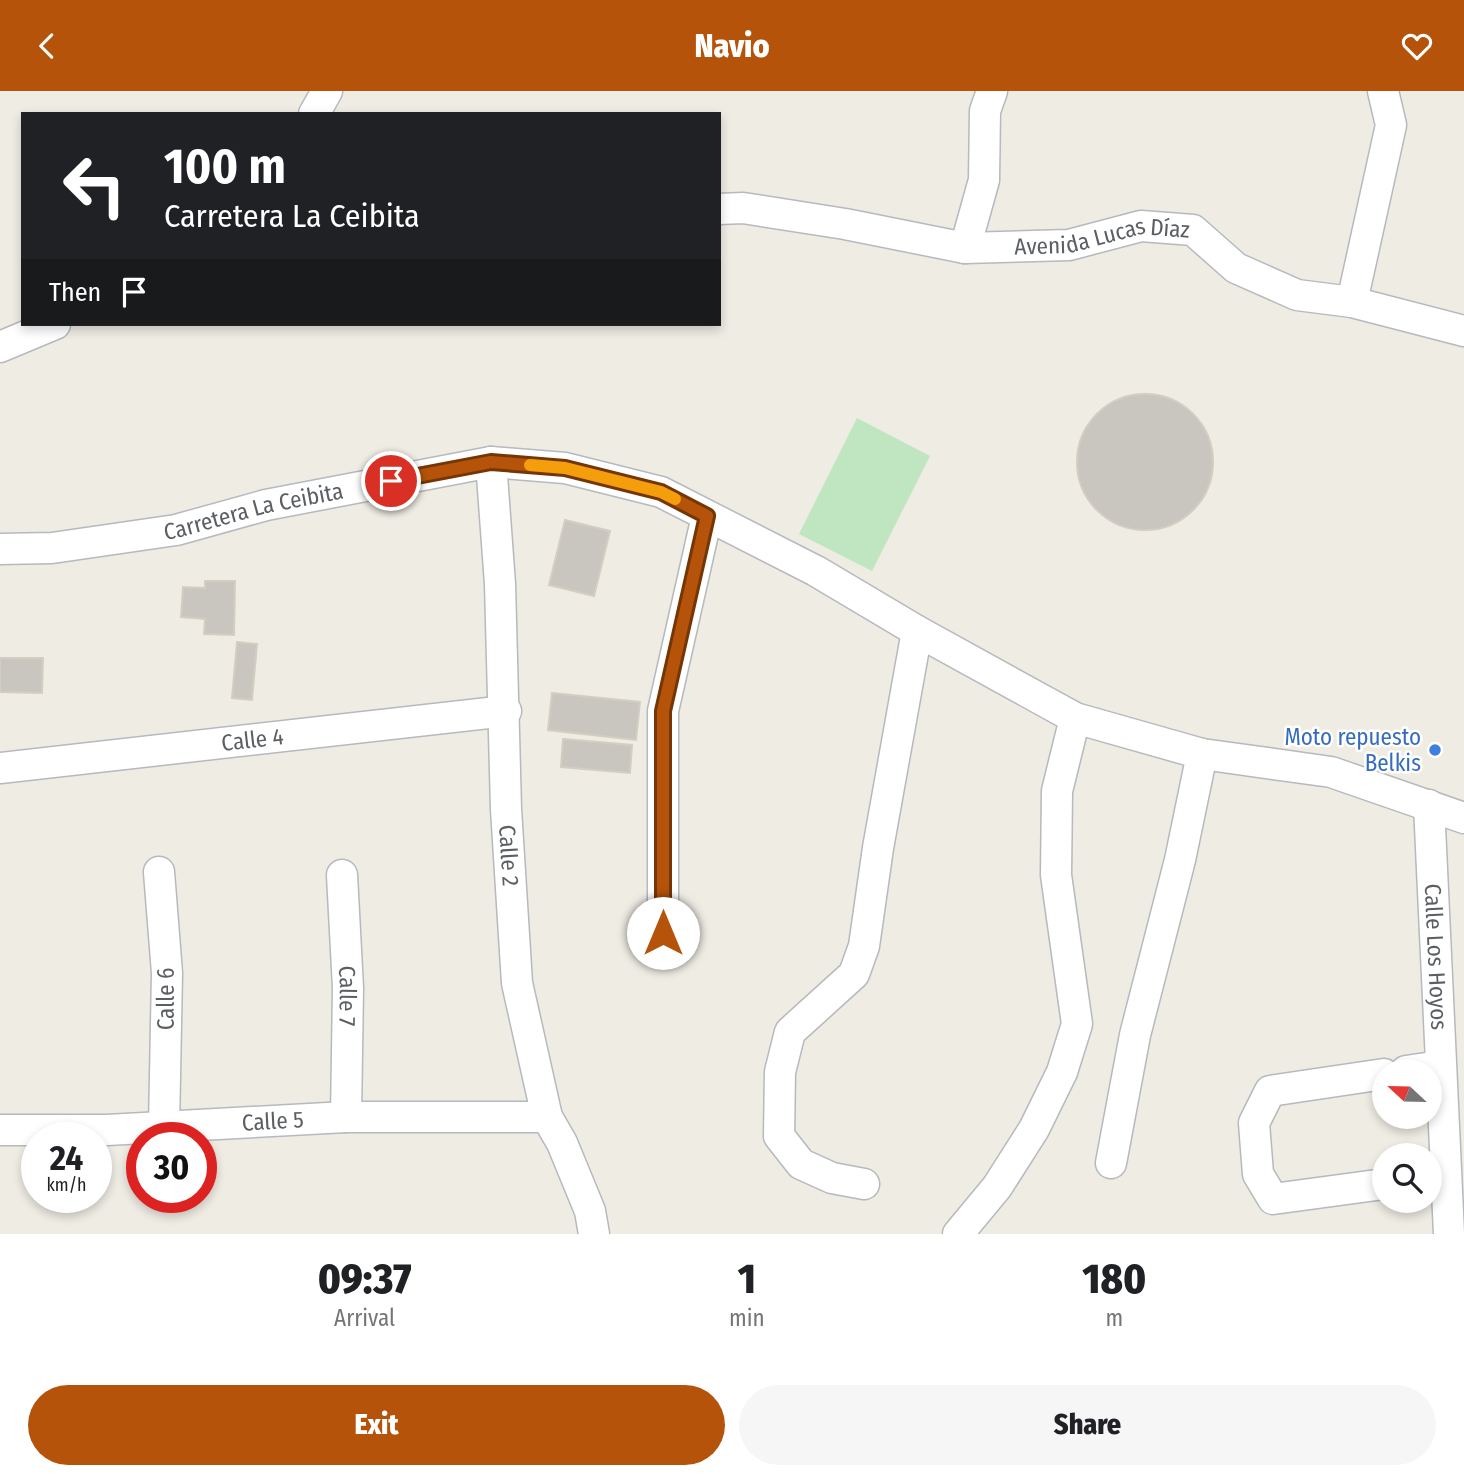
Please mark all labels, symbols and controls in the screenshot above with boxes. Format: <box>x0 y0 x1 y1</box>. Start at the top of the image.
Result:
icon: back <box>28 27 66 65</box>
text: Navio <box>694 27 770 65</box>
icon: heart <box>1398 27 1436 65</box>
text: 100 m <box>164 137 286 196</box>
icon: left <box>49 140 140 231</box>
text: Carretera La Ceibita <box>164 197 420 235</box>
street label: Avenida Lucas Díaz <box>1014 211 1191 261</box>
icon: arrive <box>115 273 153 311</box>
text: Then <box>49 277 101 308</box>
pin <box>361 451 421 511</box>
icon: arrive <box>372 462 410 500</box>
street label: Carretera La Ceibita <box>162 477 345 546</box>
street label: Calle 4 <box>220 722 285 757</box>
place label: Moto repuesto Belkis <box>1284 723 1421 777</box>
marker: Moto repuesto Belkis <box>1427 742 1443 758</box>
street label: Calle 2 <box>493 824 525 887</box>
street label: Calle Los Hoyos <box>1419 883 1453 1031</box>
position arrow <box>626 896 700 970</box>
street label: Calle 7 <box>333 965 362 1026</box>
street label: Calle 6 <box>152 968 180 1030</box>
north arrow <box>1372 1059 1442 1129</box>
map controls <box>1372 1059 1442 1213</box>
street label: Calle 5 <box>241 1105 304 1137</box>
speed limit sign: 30 <box>126 1122 217 1213</box>
text: 24 <box>50 1137 83 1179</box>
button: search <box>1372 1143 1442 1213</box>
text: km/h <box>46 1174 87 1196</box>
text: 09:37 <box>318 1254 411 1304</box>
text: 1 <box>738 1254 756 1304</box>
text: 180 <box>1082 1254 1146 1304</box>
text: Arrival <box>334 1304 395 1332</box>
text: min <box>729 1304 765 1332</box>
text: m <box>1105 1304 1123 1332</box>
button: Exit <box>28 1385 725 1465</box>
button: Share <box>739 1385 1436 1465</box>

